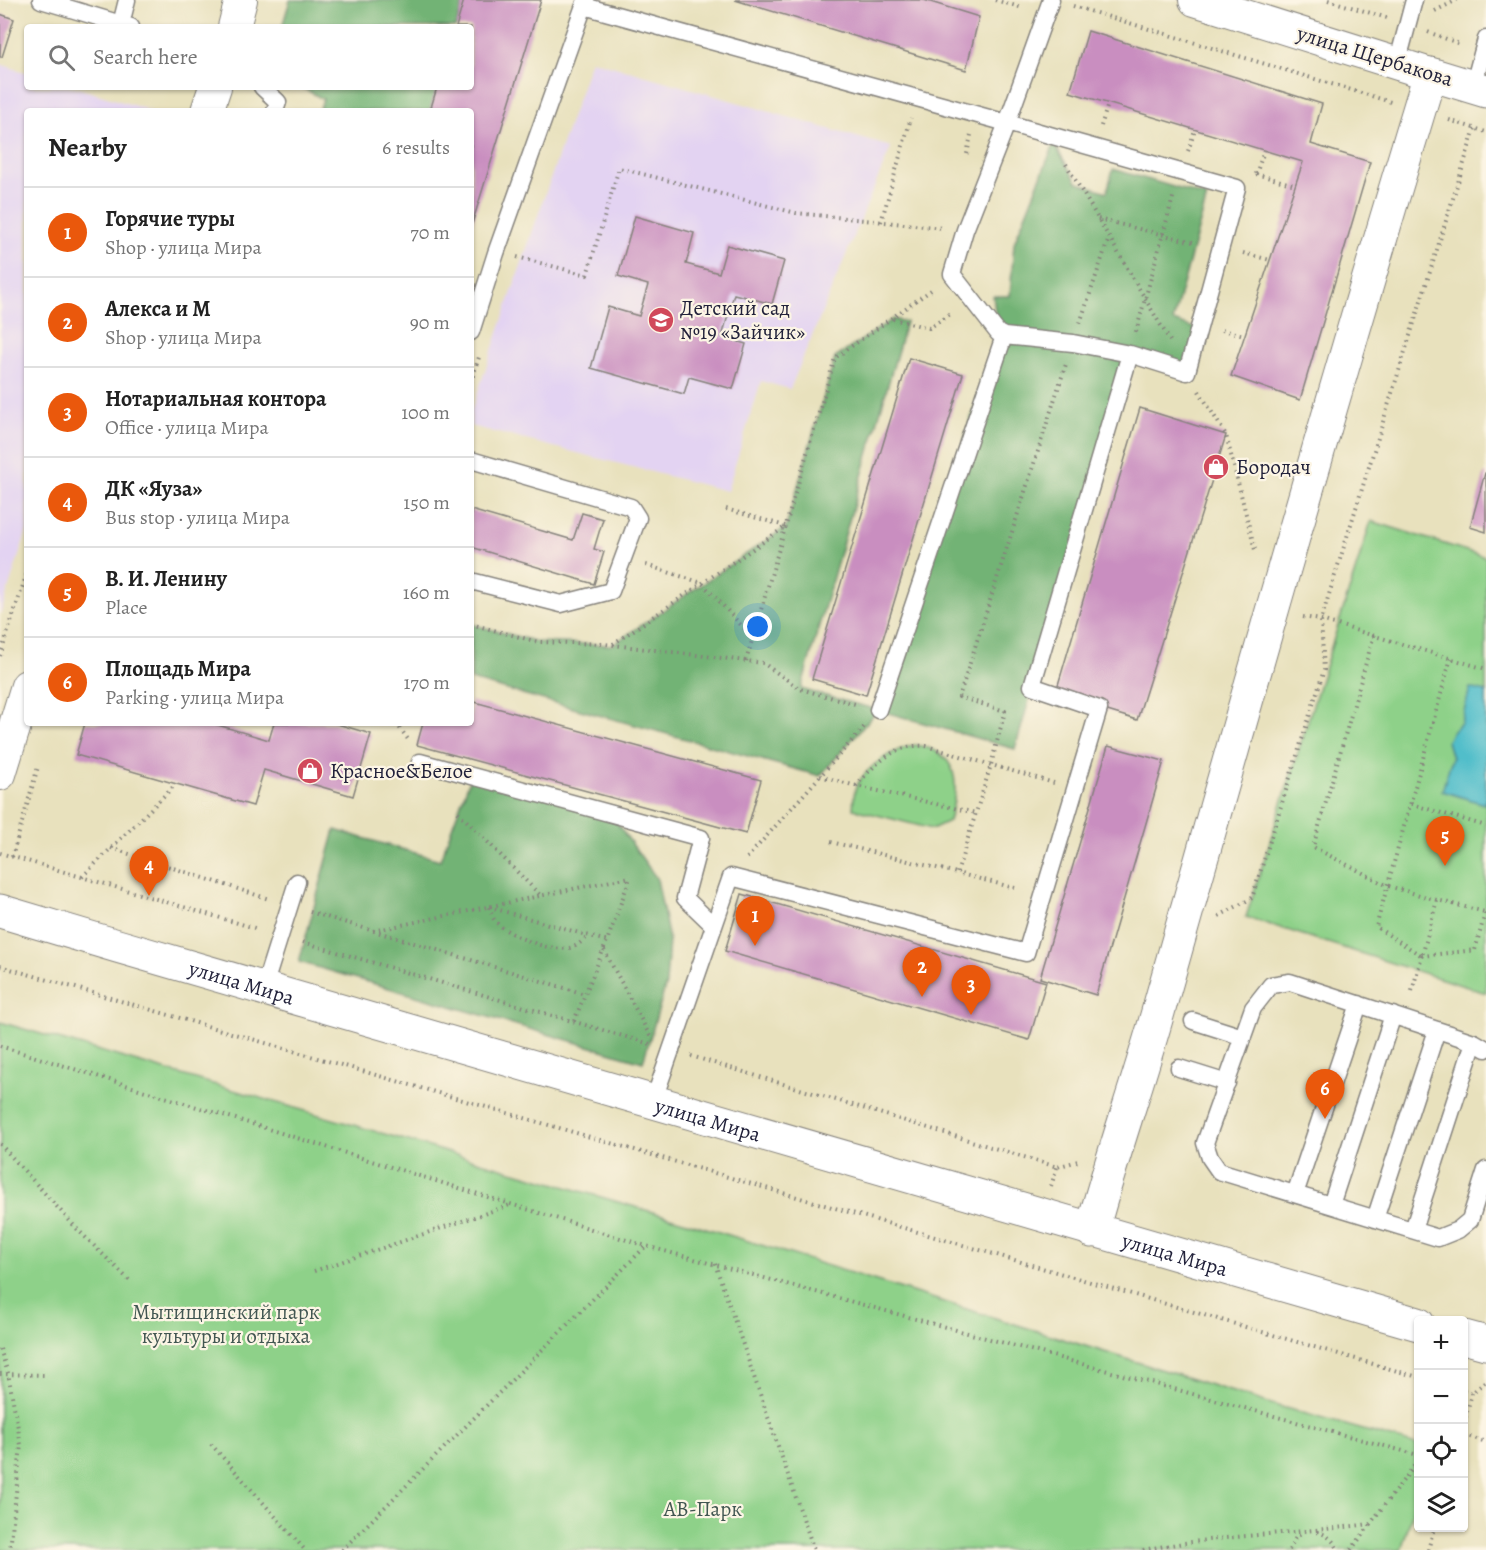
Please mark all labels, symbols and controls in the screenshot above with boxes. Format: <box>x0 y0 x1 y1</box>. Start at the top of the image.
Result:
street label: улица Щербакова <box>1293 19 1457 93</box>
search box <box>24 24 474 90</box>
icon: search <box>45 41 78 74</box>
text: Search here <box>93 42 198 72</box>
text: Nearby <box>48 130 127 165</box>
text: 6 results <box>382 134 450 161</box>
text: Горячие туры <box>105 204 235 234</box>
text: 1 <box>64 219 71 246</box>
text: 70 m <box>410 219 450 246</box>
text: Shop · улица Мира <box>105 234 262 261</box>
text: Алекса и М <box>105 294 211 324</box>
place label: Детский сад №19 «Зайчик» <box>680 294 805 346</box>
school or university icon: Детский сад №19 «Зайчик» <box>646 305 676 335</box>
text: 2 <box>63 309 72 336</box>
text: 90 m <box>410 309 450 336</box>
text: Shop · улица Мира <box>105 324 262 351</box>
text: Нотариальная контора <box>105 384 326 414</box>
text: 3 <box>63 399 72 426</box>
text: 100 m <box>401 399 450 426</box>
text: Office · улица Мира <box>105 414 269 441</box>
shop icon: Бородач <box>1201 452 1231 482</box>
place label: Бородач <box>1236 453 1311 481</box>
text: ДК «Яуза» <box>105 474 202 504</box>
text: 4 <box>63 489 72 516</box>
text: 150 m <box>403 489 450 516</box>
text: Bus stop · улица Мира <box>105 504 290 531</box>
text: В. И. Ленину <box>105 564 227 594</box>
text: 5 <box>63 579 72 606</box>
text: 160 m <box>403 579 450 606</box>
text: Place <box>105 594 147 621</box>
your location <box>743 612 772 641</box>
text: Площадь Мира <box>105 654 251 684</box>
text: 6 <box>63 669 72 696</box>
text: 170 m <box>404 669 450 696</box>
text: Parking · улица Мира <box>105 684 284 711</box>
shop icon: Красное&Белое <box>295 756 325 786</box>
place label: Красное&Белое <box>330 757 473 785</box>
pin: 5 <box>1426 816 1464 866</box>
pin: 4 <box>130 846 168 896</box>
pin: 1 <box>736 896 774 946</box>
pin: 2 <box>902 948 942 997</box>
street label: улица Мира <box>185 954 298 1012</box>
pin: 3 <box>952 966 990 1015</box>
pin: 6 <box>1306 1070 1344 1119</box>
street label: улица Мира <box>651 1091 764 1149</box>
street label: улица Мира <box>1118 1226 1231 1283</box>
park label: Мытищинский парк культуры и отдыха <box>132 1298 320 1350</box>
map controls <box>1414 1316 1468 1532</box>
button: + <box>1414 1316 1468 1370</box>
button: − <box>1414 1370 1468 1424</box>
button: locate <box>1414 1424 1468 1478</box>
button: layers <box>1414 1478 1468 1532</box>
park label: АВ-Парк <box>663 1495 742 1523</box>

